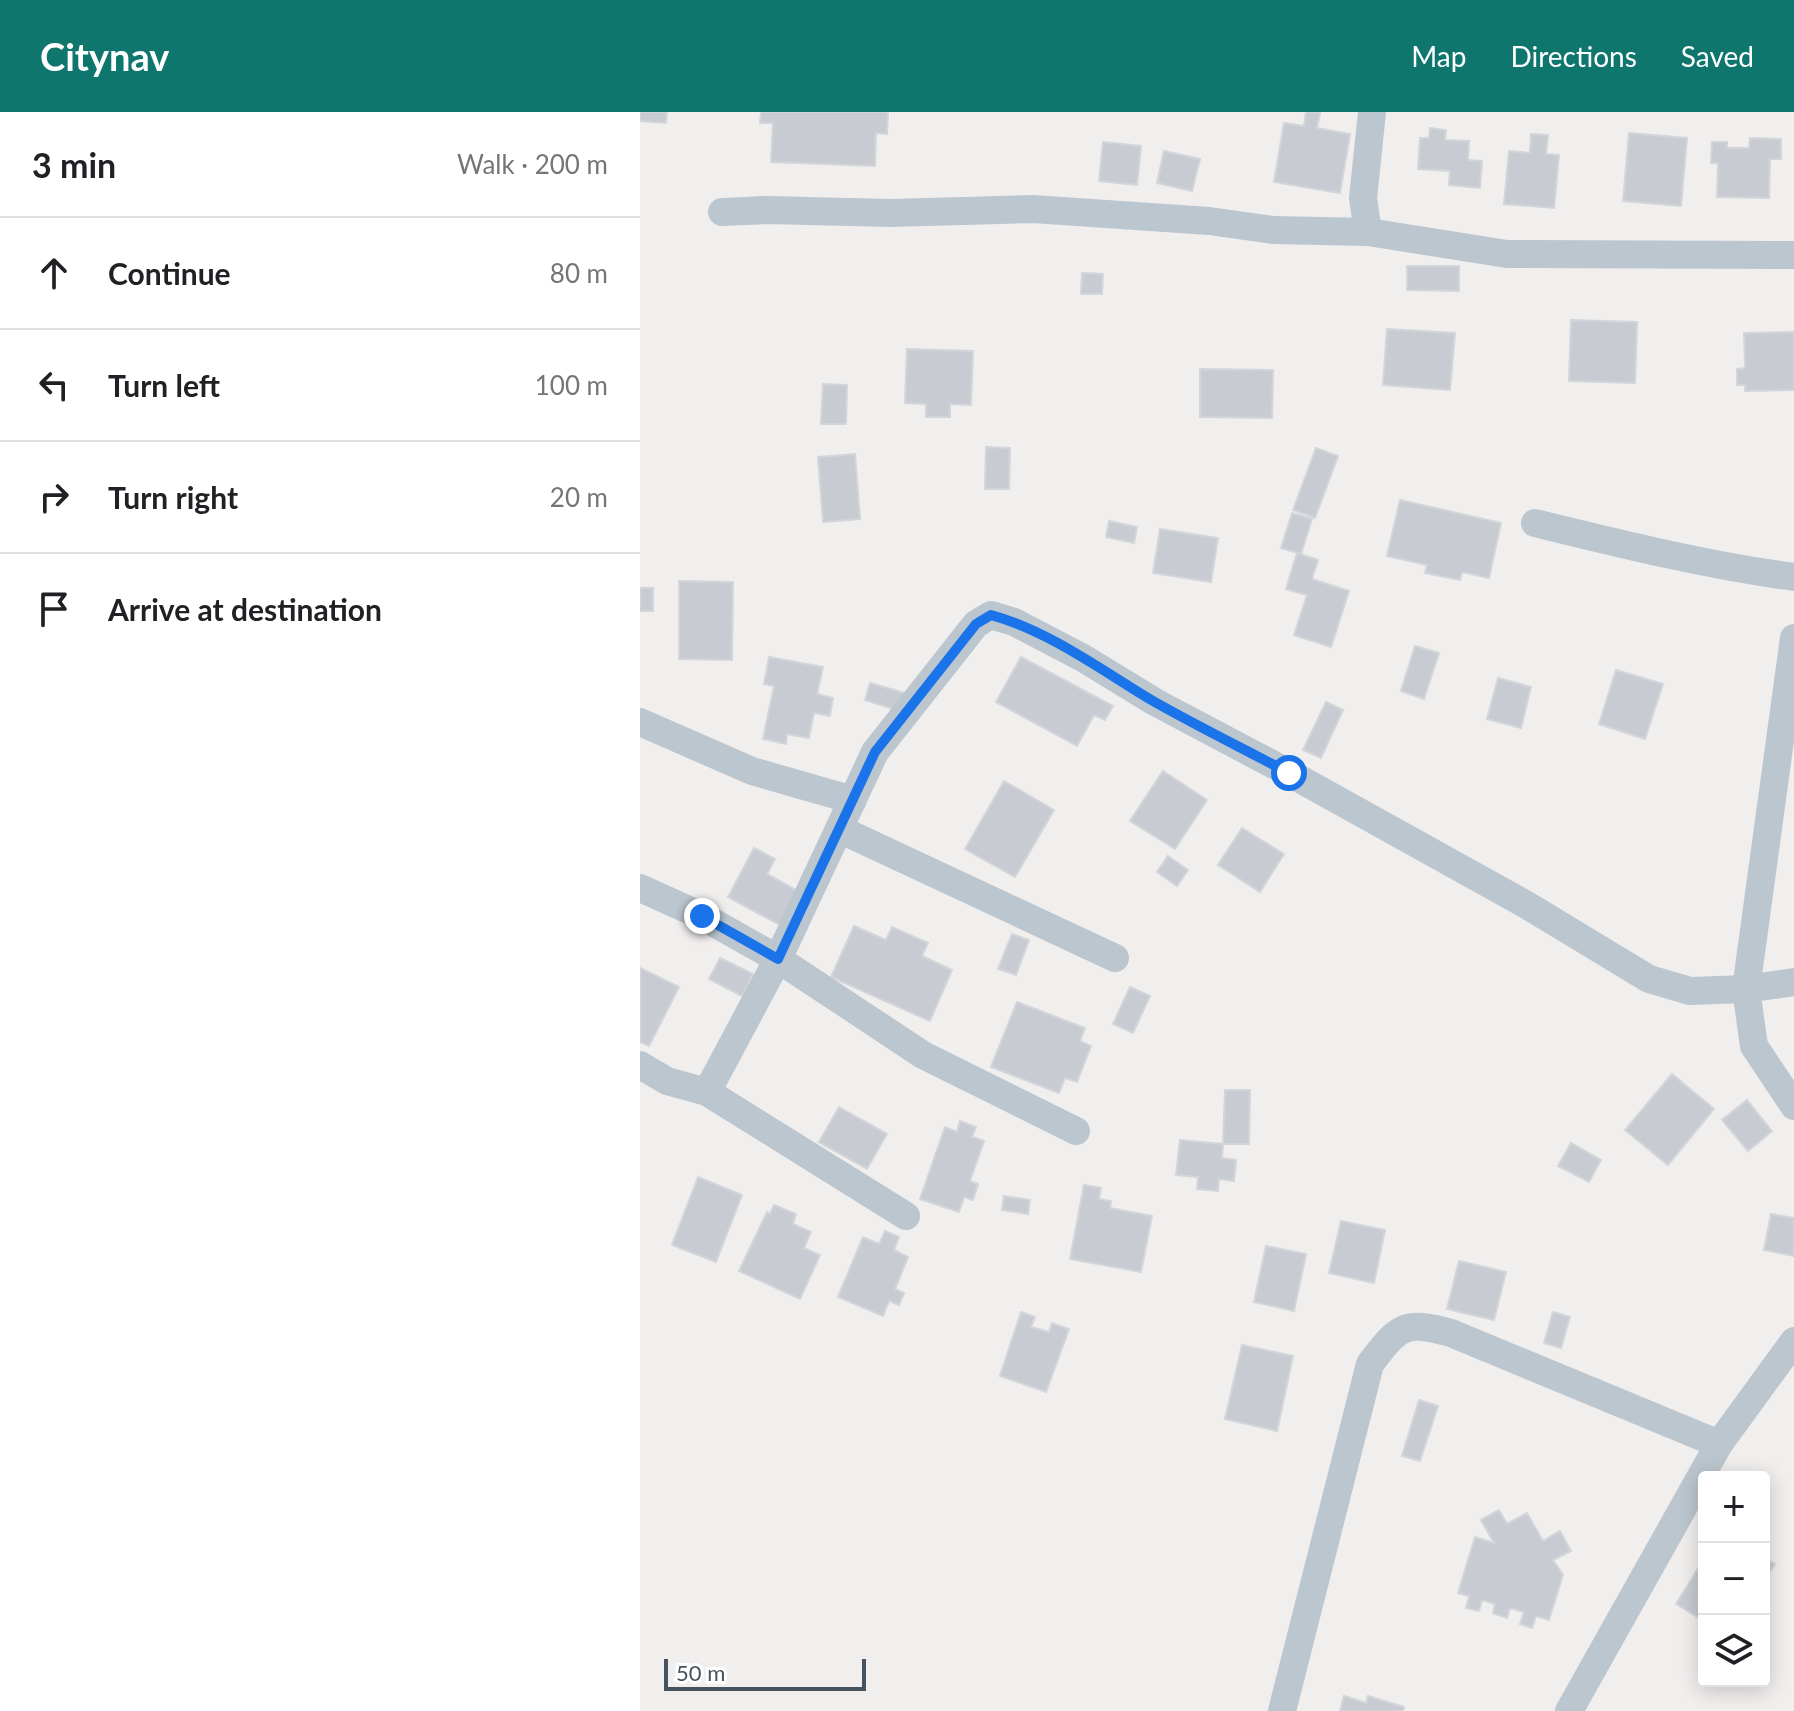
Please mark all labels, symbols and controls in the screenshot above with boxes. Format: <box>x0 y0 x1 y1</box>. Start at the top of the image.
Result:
text: Citynav <box>40 33 169 79</box>
text: Map <box>1411 39 1466 73</box>
text: Directions <box>1510 39 1637 73</box>
text: Saved <box>1681 39 1754 73</box>
text: 3 min <box>32 144 116 185</box>
text: Walk · 200 m <box>457 148 608 180</box>
icon: ahead <box>32 251 76 295</box>
text: Continue <box>108 255 231 291</box>
text: 80 m <box>550 257 608 289</box>
icon: left <box>32 363 76 407</box>
text: Turn left <box>108 367 220 403</box>
text: 100 m <box>535 369 608 401</box>
icon: right <box>32 475 76 519</box>
text: Turn right <box>108 479 238 515</box>
text: 20 m <box>550 481 608 513</box>
icon: arrive <box>32 587 76 631</box>
text: Arrive at destination <box>108 591 382 627</box>
route start <box>1271 755 1307 791</box>
route end <box>684 898 720 934</box>
map controls <box>1698 1471 1770 1687</box>
button: + <box>1698 1471 1770 1543</box>
button: − <box>1698 1543 1770 1615</box>
button: layers <box>1698 1615 1770 1687</box>
scale bar <box>664 1655 866 1691</box>
text: 50 m <box>676 1659 725 1686</box>

